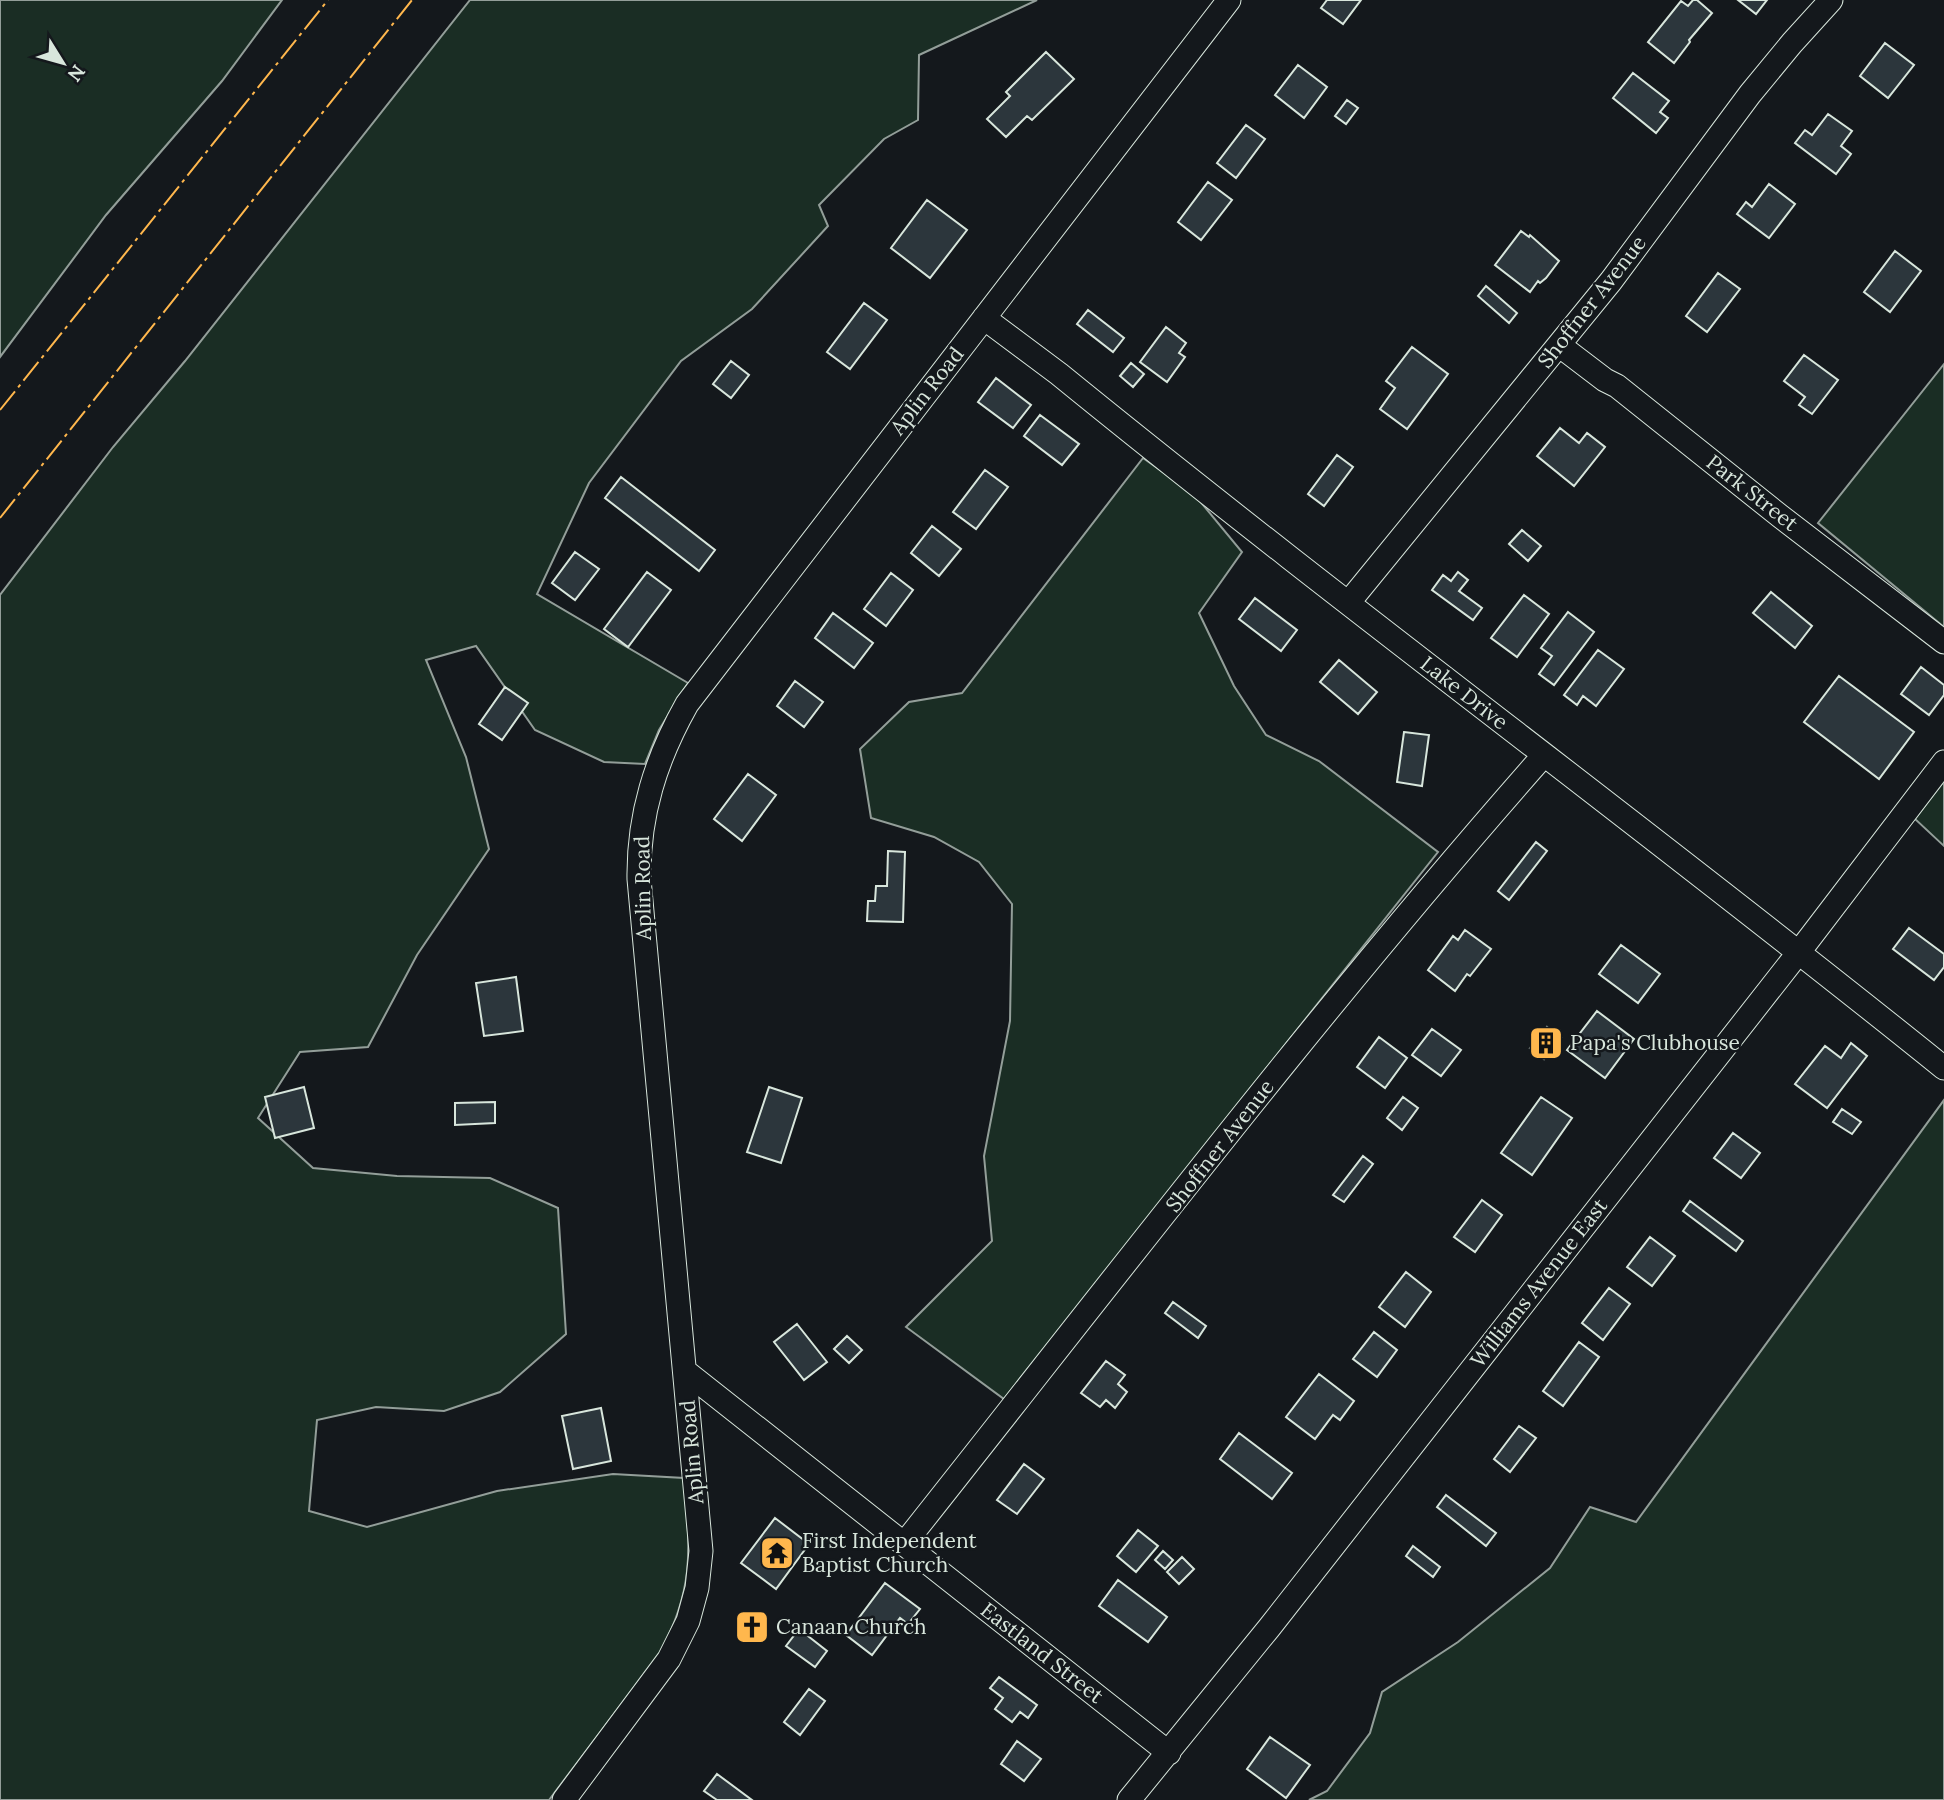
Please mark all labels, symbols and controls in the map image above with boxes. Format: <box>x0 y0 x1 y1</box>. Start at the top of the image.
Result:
north arrow <box>28 28 98 98</box>
text: N <box>62 60 91 87</box>
street label: Shoffner Avenue <box>1531 230 1652 373</box>
street label: Aplin Road <box>883 341 969 441</box>
street label: Park Street <box>1701 448 1804 537</box>
street label: Lake Drive <box>1415 650 1514 735</box>
street label: Aplin Road <box>628 836 657 941</box>
building icon: Papa's Clubhouse <box>1527 1024 1565 1062</box>
place label: Papa's Clubhouse <box>1570 1029 1740 1056</box>
street label: Shoffner Avenue <box>1159 1074 1280 1217</box>
street label: Williams Avenue East <box>1464 1192 1614 1373</box>
street label: Aplin Road <box>674 1399 710 1506</box>
place label: First Independent Baptist Church <box>802 1527 977 1578</box>
temple icon: First Independent Baptist Church <box>758 1534 796 1572</box>
street label: Eastland Street <box>975 1596 1110 1710</box>
church icon: Canaan Church <box>733 1608 771 1646</box>
place label: Canaan Church <box>776 1613 927 1640</box>

